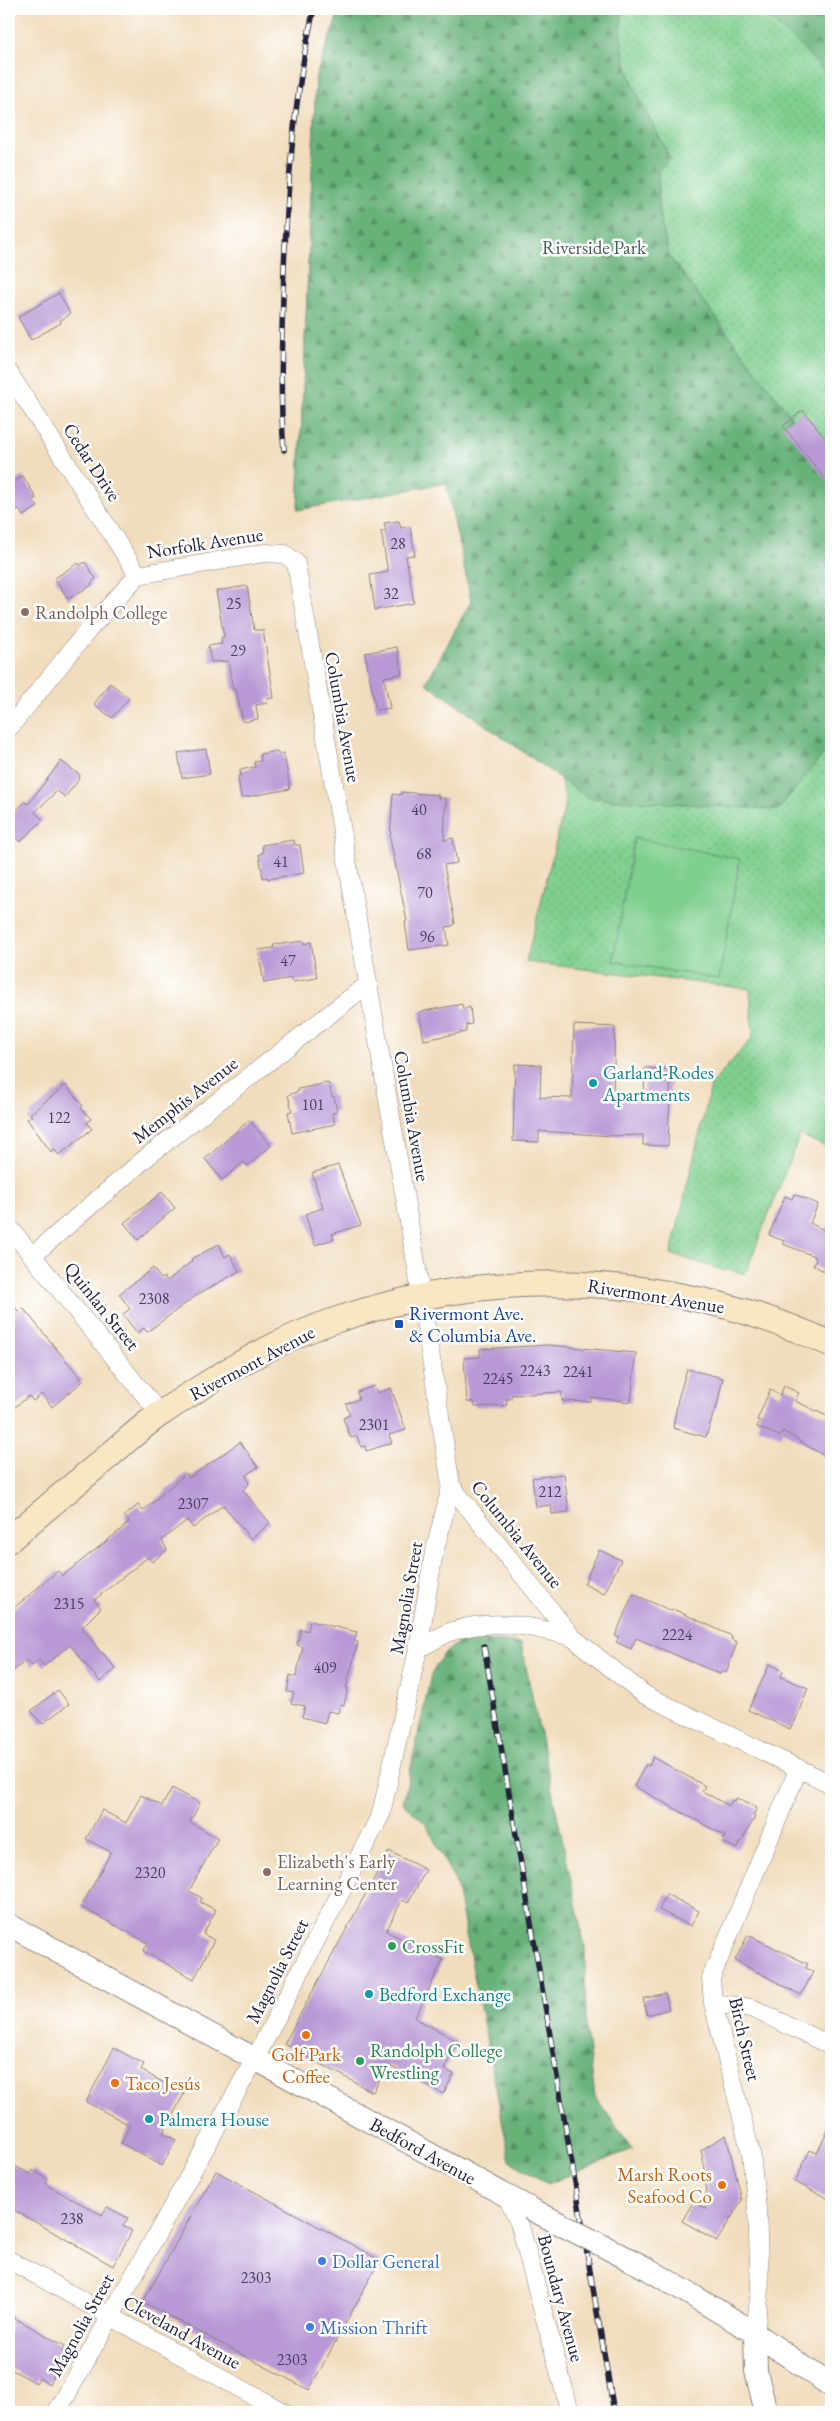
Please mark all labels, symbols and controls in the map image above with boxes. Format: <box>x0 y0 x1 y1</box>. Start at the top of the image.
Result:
park label: Riverside Park <box>542 235 647 260</box>
street label: Cedar Drive <box>57 418 127 506</box>
street label: Norfolk Avenue <box>145 521 265 565</box>
house number: 28 <box>390 533 406 554</box>
house number: 32 <box>383 583 399 604</box>
house number: 25 <box>226 593 242 614</box>
place label: Randolph College <box>35 600 167 625</box>
marker: Randolph College <box>19 606 31 618</box>
house number: 29 <box>230 640 246 661</box>
street label: Columbia Avenue <box>319 650 367 784</box>
house number: 40 <box>411 799 427 820</box>
house number: 68 <box>416 843 432 864</box>
house number: 41 <box>273 851 289 872</box>
house number: 70 <box>417 882 433 903</box>
house number: 96 <box>419 926 435 947</box>
house number: 47 <box>280 950 296 971</box>
street label: Columbia Avenue <box>388 1049 436 1183</box>
street label: Memphis Avenue <box>127 1051 243 1149</box>
place label: Garland-Rodes Apartments <box>602 1060 714 1107</box>
marker: Garland-Rodes Apartments <box>587 1077 599 1089</box>
house number: 101 <box>301 1094 325 1115</box>
house number: 122 <box>47 1107 71 1128</box>
street label: Quinlan Street <box>59 1257 145 1355</box>
street label: Rivermont Avenue <box>586 1273 726 1319</box>
house number: 2308 <box>139 1288 170 1309</box>
place label: Rivermont Ave. & Columbia Ave. <box>409 1301 536 1348</box>
marker: Rivermont Ave. & Columbia Ave. <box>393 1318 405 1330</box>
street label: Rivermont Avenue <box>185 1319 319 1407</box>
house number: 2243 <box>520 1360 551 1381</box>
house number: 2241 <box>563 1361 593 1382</box>
house number: 2245 <box>483 1368 513 1389</box>
house number: 2301 <box>359 1414 389 1435</box>
street label: Columbia Avenue <box>466 1475 568 1593</box>
house number: 212 <box>538 1481 562 1502</box>
house number: 2307 <box>178 1493 209 1514</box>
street label: Magnolia Street <box>384 1540 428 1656</box>
house number: 2315 <box>54 1593 84 1614</box>
house number: 2224 <box>662 1624 693 1645</box>
house number: 409 <box>313 1657 337 1678</box>
place label: Elizabeth's Early Learning Center <box>277 1849 398 1896</box>
house number: 2320 <box>135 1862 166 1883</box>
marker: Elizabeth's Early Learning Center <box>261 1866 273 1878</box>
street label: Magnolia Street <box>240 1914 314 2027</box>
place label: CrossFit <box>402 1934 464 1959</box>
marker: CrossFit <box>386 1940 398 1952</box>
place label: Bedford Exchange <box>379 1982 511 2007</box>
marker: Bedford Exchange <box>363 1988 375 2000</box>
street label: Birch Street <box>723 1995 767 2083</box>
marker: Golf Park Coffee <box>300 2029 312 2041</box>
place label: Randolph College Wrestling <box>370 2038 502 2085</box>
place label: Golf Park Coffee <box>271 2042 342 2089</box>
marker: Randolph College Wrestling <box>354 2055 366 2067</box>
place label: Taco Jesús <box>125 2071 200 2096</box>
marker: Taco Jesús <box>109 2077 121 2089</box>
place label: Palmera House <box>159 2107 269 2132</box>
street label: Bedford Avenue <box>366 2112 480 2190</box>
marker: Palmera House <box>143 2113 155 2125</box>
place label: Marsh Roots Seafood Co <box>617 2162 712 2209</box>
marker: Marsh Roots Seafood Co <box>716 2179 728 2191</box>
house number: 238 <box>60 2208 84 2229</box>
street label: Boundary Avenue <box>532 2232 590 2364</box>
place label: Dollar General <box>332 2249 440 2274</box>
marker: Dollar General <box>316 2255 328 2267</box>
house number: 2303 <box>241 2267 272 2288</box>
street label: Magnolia Street <box>42 2269 120 2381</box>
street label: Cleveland Avenue <box>119 2289 245 2375</box>
place label: Mission Thrift <box>320 2315 427 2340</box>
marker: Mission Thrift <box>304 2321 316 2333</box>
house number: 2303 <box>277 2349 308 2370</box>

